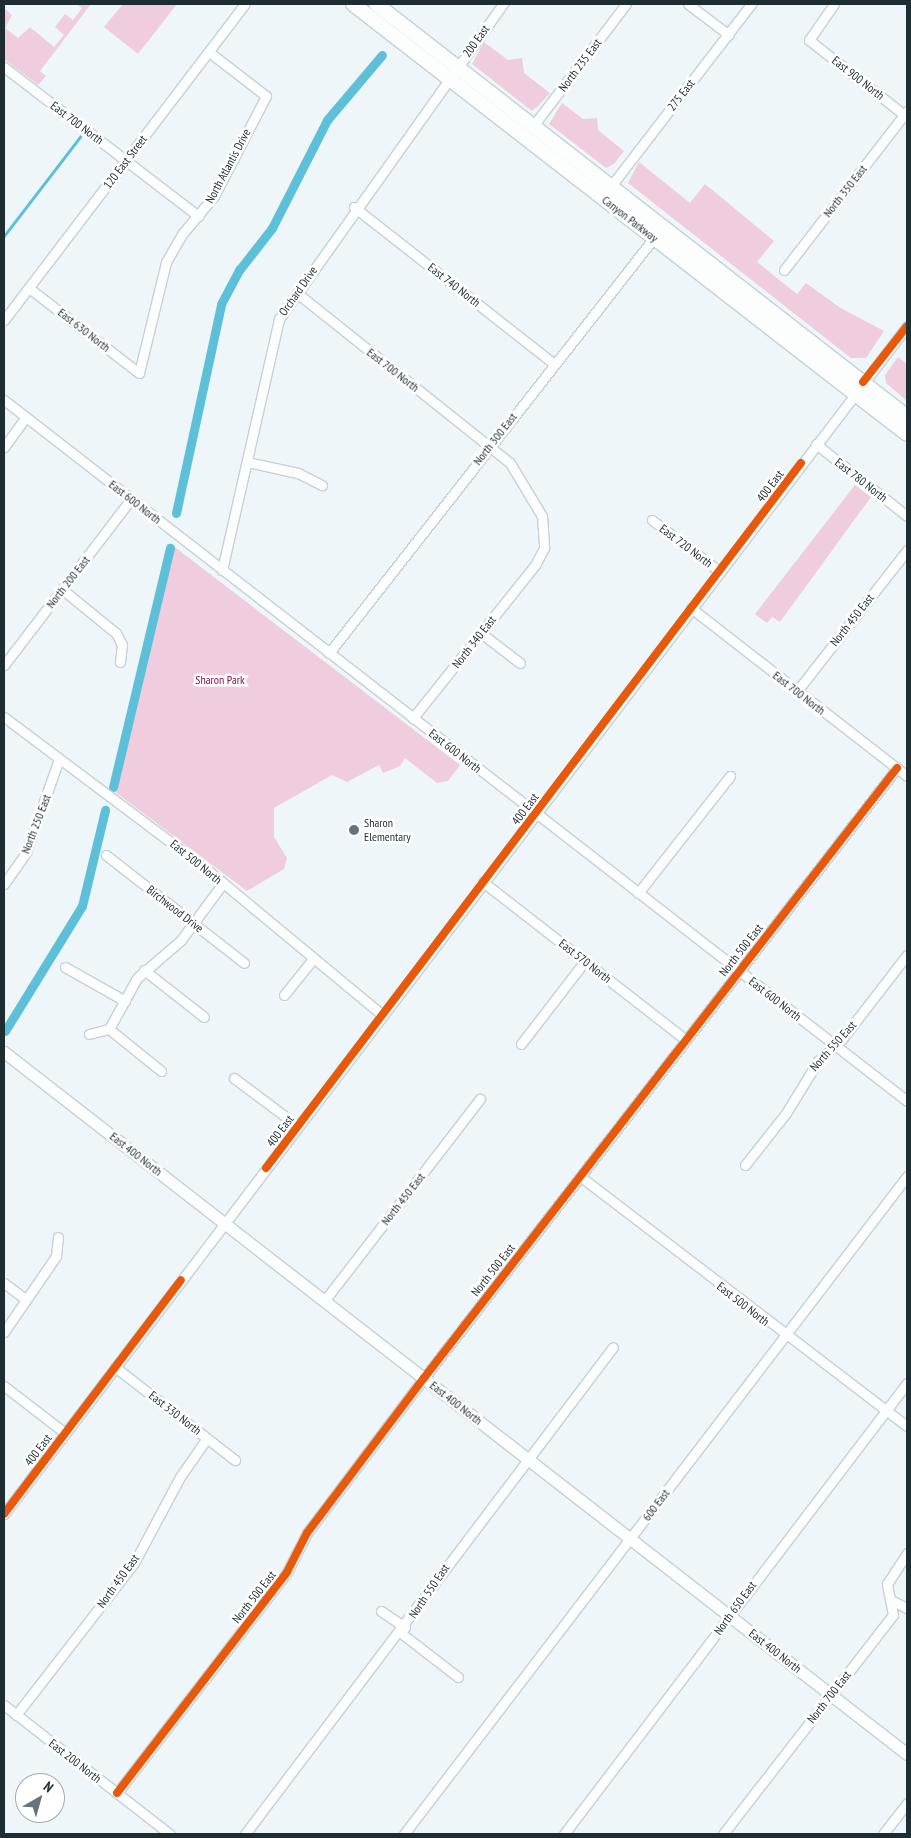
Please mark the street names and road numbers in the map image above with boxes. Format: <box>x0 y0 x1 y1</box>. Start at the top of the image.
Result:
street label: 200 East <box>460 22 492 60</box>
street label: North 235 East <box>555 36 605 94</box>
street label: East 900 North <box>829 53 887 103</box>
street label: 275 East <box>664 76 698 114</box>
street label: East 700 North <box>48 98 106 148</box>
street label: North Atlantis Drive <box>202 126 254 206</box>
street label: 120 East Street <box>100 132 150 192</box>
street label: North 350 East <box>820 162 870 220</box>
street label: Canyon Parkway <box>599 193 661 245</box>
street label: East 740 North <box>425 260 483 310</box>
street label: Orchard Drive <box>276 263 320 319</box>
street label: East 630 North <box>55 305 113 355</box>
street label: East 700 North <box>364 345 422 395</box>
street label: North 300 East <box>470 410 520 468</box>
street label: East 780 North <box>832 455 890 505</box>
street label: 400 East <box>753 467 787 505</box>
street label: East 600 North <box>106 477 164 527</box>
street label: East 720 North <box>657 521 715 571</box>
street label: North 200 East <box>43 553 93 611</box>
street label: North 450 East <box>827 591 877 649</box>
street label: North 340 East <box>449 613 499 671</box>
street label: East 700 North <box>770 668 828 718</box>
street label: East 600 North <box>426 726 484 776</box>
street label: 400 East <box>508 790 542 828</box>
street label: North 250 East <box>18 792 54 856</box>
street label: East 500 North <box>167 837 225 887</box>
street label: Birchwood Drive <box>144 882 206 936</box>
street label: North 500 East <box>716 921 766 979</box>
street label: East 570 North <box>556 936 614 986</box>
street label: East 600 North <box>746 974 804 1024</box>
street label: North 550 East <box>807 1018 859 1074</box>
street label: 400 East <box>263 1112 297 1150</box>
street label: East 400 North <box>107 1129 165 1179</box>
street label: North 450 East <box>378 1170 428 1228</box>
street label: North 500 East <box>468 1241 518 1299</box>
street label: East 500 North <box>714 1279 772 1329</box>
street label: East 400 North <box>427 1378 485 1428</box>
street label: East 330 North <box>146 1388 204 1438</box>
street label: 400 East <box>21 1431 55 1469</box>
street label: 600 East <box>639 1486 673 1524</box>
street label: North 450 East <box>94 1552 142 1610</box>
street label: North 550 East <box>406 1561 452 1621</box>
street label: North 500 East <box>229 1568 279 1626</box>
street label: North 650 East <box>711 1579 759 1637</box>
street label: East 400 North <box>746 1626 804 1676</box>
street label: North 700 East <box>804 1668 854 1726</box>
street label: East 200 North <box>46 1736 104 1786</box>

